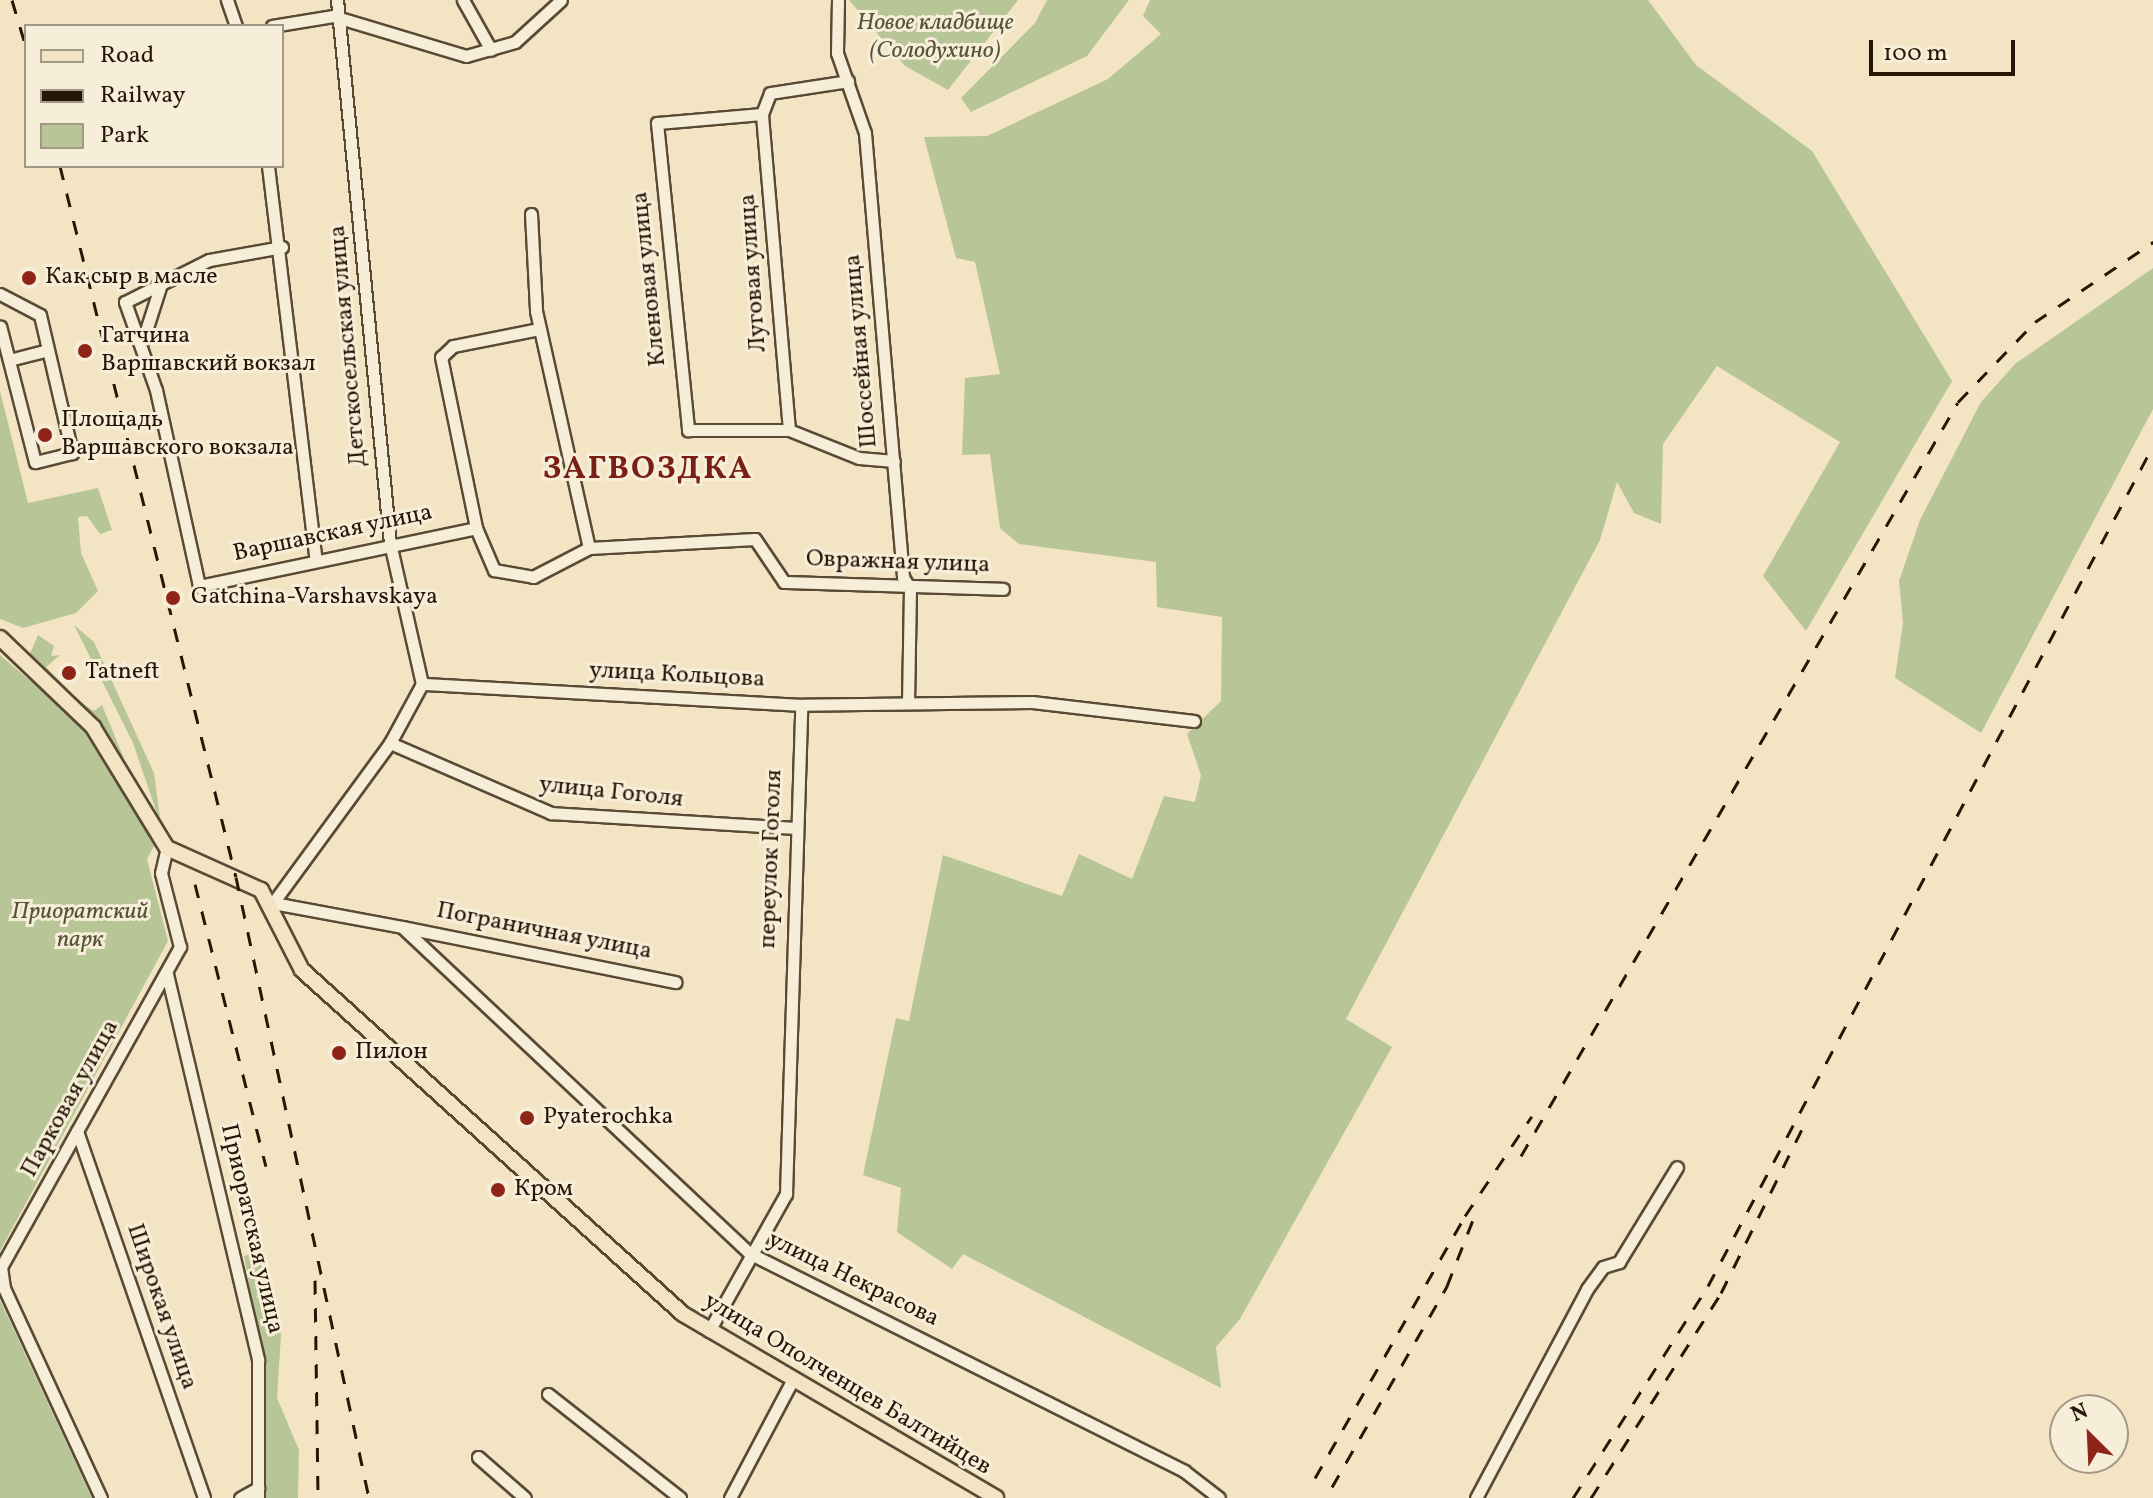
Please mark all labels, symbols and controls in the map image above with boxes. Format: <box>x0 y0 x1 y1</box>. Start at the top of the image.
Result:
park label: Новое кладбище (Солодухино) <box>857 10 1013 66</box>
legend <box>24 24 284 168</box>
scale bar <box>1873 24 2019 74</box>
text: 100 m <box>1883 37 1948 71</box>
text: Road <box>100 39 154 73</box>
text: Railway <box>100 79 186 113</box>
text: Park <box>100 119 149 153</box>
street label: Кленовая улица <box>626 190 674 368</box>
street label: Луговая улица <box>734 192 774 354</box>
street label: Детскосельская улица <box>324 224 374 468</box>
street label: Шоссейная улица <box>839 253 885 449</box>
place label: Как сыр в масле <box>45 264 218 292</box>
marker: Как сыр в масле <box>20 269 38 287</box>
place label: Гатчина Варшавский вокзал <box>101 323 316 379</box>
marker: Гатчина Варшавский вокзал <box>76 342 94 360</box>
place label: Площадь Варшавского вокзала <box>61 407 294 463</box>
marker: Площадь Варшавского вокзала <box>36 426 54 444</box>
district label: ЗАГВОЗДКА <box>543 451 753 489</box>
street label: Варшавская улица <box>230 499 436 569</box>
street label: Овражная улица <box>805 545 991 581</box>
place label: Gatchina-Varshavskaya <box>191 584 438 612</box>
marker: Gatchina-Varshavskaya <box>162 587 184 609</box>
street label: улица Кольцова <box>588 657 766 695</box>
place label: Tatneft <box>85 659 160 687</box>
marker: Tatneft <box>60 664 78 682</box>
street label: переулок Гоголя <box>754 769 790 949</box>
street label: улица Гоголя <box>537 771 685 815</box>
street label: Пограничная улица <box>433 897 655 967</box>
park label: Приоратский парк <box>11 899 149 955</box>
street label: Парковая улица <box>16 1015 126 1183</box>
place label: Пилон <box>355 1039 428 1067</box>
marker: Пилон <box>330 1044 348 1062</box>
place label: Pyaterochka <box>543 1104 673 1132</box>
marker: Pyaterochka <box>518 1109 536 1127</box>
street label: Приоратская улица <box>213 1121 289 1337</box>
place label: Кром <box>514 1176 573 1204</box>
marker: Кром <box>489 1181 507 1199</box>
street label: Широкая улица <box>119 1220 203 1394</box>
street label: улица Некрасова <box>763 1226 943 1334</box>
street label: улица Ополченцев Балтийцев <box>698 1288 996 1482</box>
north arrow <box>2049 1394 2129 1474</box>
text: N <box>2066 1396 2093 1431</box>

